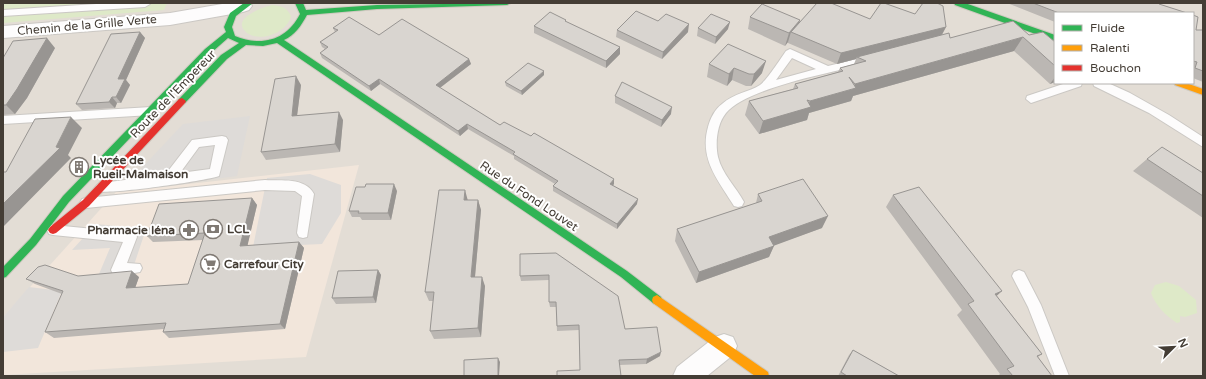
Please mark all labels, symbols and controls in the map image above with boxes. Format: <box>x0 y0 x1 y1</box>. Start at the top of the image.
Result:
street label: Chemin de la Grille Verte <box>17 12 158 38</box>
legend <box>1054 12 1194 84</box>
text: Fluide <box>1090 21 1125 35</box>
text: Ralenti <box>1090 41 1130 55</box>
street label: Route de l'Empereur <box>127 47 219 141</box>
text: Bouchon <box>1090 61 1141 75</box>
place label: Lycée de Rueil-Malmaison <box>93 153 188 181</box>
building icon: Lycée de Rueil-Malmaison <box>68 156 90 178</box>
street label: Rue du Fond Louvet <box>477 158 581 234</box>
bank icon: LCL <box>202 218 224 240</box>
pharmacy icon: Pharmacie Iéna <box>178 219 200 241</box>
place label: LCL <box>227 222 249 236</box>
place label: Pharmacie Iéna <box>87 223 175 237</box>
supermarket icon: Carrefour City <box>199 253 221 275</box>
place label: Carrefour City <box>224 257 304 272</box>
north arrow <box>1154 327 1194 367</box>
text: N <box>1175 336 1190 350</box>

